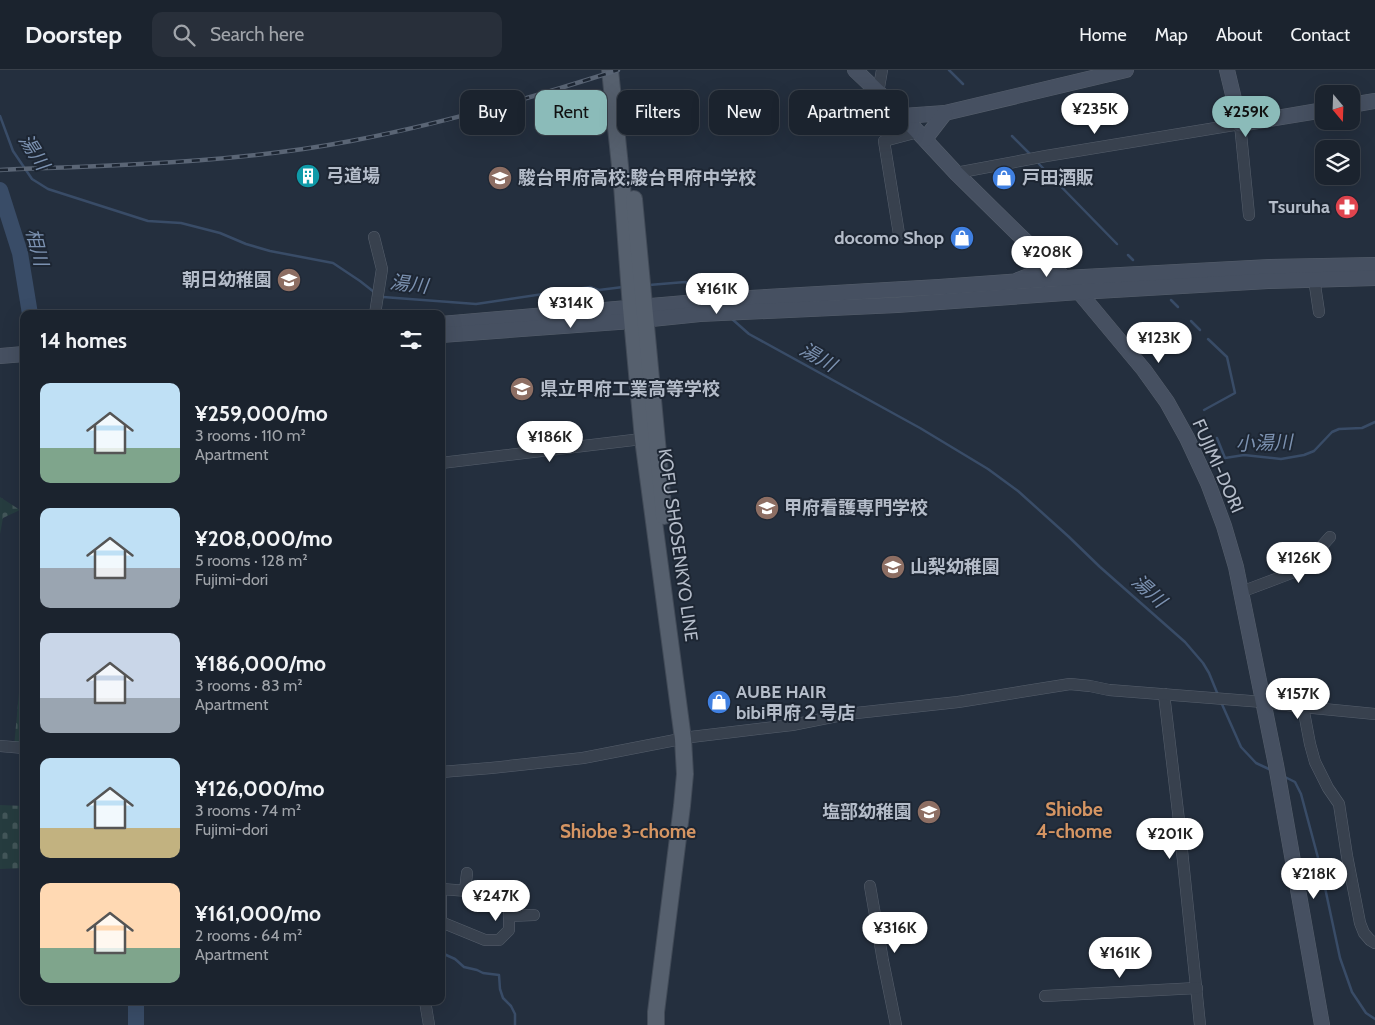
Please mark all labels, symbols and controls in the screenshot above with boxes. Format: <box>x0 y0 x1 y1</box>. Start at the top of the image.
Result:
search box <box>152 12 502 57</box>
text: Doorstep <box>25 20 122 49</box>
icon: search <box>170 21 198 49</box>
text: Search here <box>210 23 304 46</box>
text: Home <box>1079 24 1127 46</box>
text: Map <box>1155 24 1188 46</box>
text: About <box>1216 24 1262 46</box>
text: Contact <box>1290 24 1350 46</box>
north arrow <box>1315 85 1360 130</box>
map controls <box>1315 85 1360 185</box>
chip: Buy <box>460 90 525 135</box>
chip: Rent <box>535 90 607 135</box>
chip: Filters <box>617 90 699 135</box>
chip: New <box>709 90 779 135</box>
chip: Apartment <box>789 90 908 135</box>
pin: ¥235K <box>1060 92 1130 135</box>
pin: ¥259K <box>1211 96 1281 138</box>
text: ¥235K <box>1072 99 1118 118</box>
text: ¥259K <box>1223 102 1269 121</box>
water label: 湯川 <box>14 130 55 176</box>
button: layers <box>1315 140 1360 185</box>
building icon: 弓道場 <box>295 163 321 189</box>
place label: 弓道場 <box>326 165 380 187</box>
school or university icon: 駿台甲府高校;駿台甲府中学校 <box>487 165 513 191</box>
shop icon: 戸田酒販 <box>991 165 1017 191</box>
place label: 駿台甲府高校;駿台甲府中学校 <box>518 167 756 189</box>
place label: 戸田酒販 <box>1022 167 1094 189</box>
pharmacy icon: Tsuruha <box>1334 194 1360 220</box>
place label: Tsuruha <box>1268 196 1330 218</box>
shop icon: docomo Shop <box>949 225 975 251</box>
water label: 相川 <box>21 226 53 270</box>
place label: docomo Shop <box>834 227 944 249</box>
pin: ¥208K <box>1012 236 1082 278</box>
text: ¥208K <box>1022 242 1072 261</box>
school or university icon: 朝日幼稚園 <box>276 267 302 293</box>
place label: 朝日幼稚園 <box>182 269 272 291</box>
water label: 湯川 <box>389 270 431 298</box>
pin: ¥161K <box>682 272 752 315</box>
text: ¥161K <box>697 279 737 298</box>
pin: ¥314K <box>536 286 606 329</box>
text: ¥314K <box>549 293 593 312</box>
pin: ¥123K <box>1124 322 1194 364</box>
icon: filters <box>397 326 425 354</box>
text: 14 homes <box>40 328 127 353</box>
text: ¥123K <box>1138 328 1180 347</box>
water label: 湯川 <box>796 338 842 377</box>
school or university icon: 県立甲府工業高等学校 <box>509 376 535 402</box>
place label: 県立甲府工業高等学校 <box>540 378 720 400</box>
text: ¥259,000/mo <box>195 401 328 426</box>
icon: home <box>80 403 140 463</box>
street label: FUJIMI-DORI <box>1187 416 1249 516</box>
pin: ¥186K <box>515 420 585 463</box>
text: 3 rooms · 110 m² <box>195 426 306 445</box>
text: ¥186K <box>528 427 572 446</box>
water label: 小湯川 <box>1235 430 1295 455</box>
text: Apartment <box>195 445 268 464</box>
street label: KOFU SHOSENKYO LINE <box>654 447 702 643</box>
school or university icon: 甲府看護専門学校 <box>754 495 780 521</box>
place label: 甲府看護専門学校 <box>784 497 928 519</box>
text: ¥208,000/mo <box>195 526 332 551</box>
icon: home <box>80 528 140 588</box>
pin: ¥126K <box>1264 542 1334 584</box>
text: ¥126K <box>1277 548 1321 567</box>
text: 5 rooms · 128 m² <box>195 551 308 570</box>
school or university icon: 山梨幼稚園 <box>880 554 906 580</box>
place label: 山梨幼稚園 <box>910 556 1000 578</box>
text: Fujimi-dori <box>195 570 268 589</box>
water label: 湯川 <box>1127 570 1172 614</box>
text: ¥186,000/mo <box>195 651 326 676</box>
icon: home <box>80 653 140 713</box>
text: 3 rooms · 83 m² <box>195 676 303 695</box>
pin: ¥157K <box>1263 678 1333 720</box>
place label: AUBE HAIR bibi甲府２号店 <box>736 681 855 724</box>
text: ¥157K <box>1277 684 1319 703</box>
shop icon: AUBE HAIR bibi甲府２号店 <box>706 689 732 715</box>
text: Apartment <box>195 695 268 714</box>
text: ¥126,000/mo <box>195 776 324 801</box>
icon: home <box>80 778 140 838</box>
district label: Shiobe 4-chome <box>1036 798 1112 843</box>
school or university icon: 塩部幼稚園 <box>916 799 942 825</box>
text: 3 rooms · 74 m² <box>195 801 301 820</box>
place label: 塩部幼稚園 <box>822 801 912 823</box>
pin: ¥201K <box>1135 818 1205 860</box>
text: Fujimi-dori <box>195 820 268 839</box>
district label: Shiobe 3-chome <box>560 820 696 843</box>
text: ¥201K <box>1147 824 1193 843</box>
pin: ¥218K <box>1279 858 1349 900</box>
text: ¥218K <box>1292 864 1336 883</box>
pin: ¥247K <box>461 880 531 922</box>
text: ¥247K <box>473 886 519 905</box>
text: ¥161,000/mo <box>195 901 321 926</box>
icon: home <box>80 903 140 963</box>
pin: ¥316K <box>860 912 930 954</box>
text: ¥316K <box>873 918 917 937</box>
text: 2 rooms · 64 m² <box>195 926 302 945</box>
pin: ¥161K <box>1085 936 1155 979</box>
text: ¥161K <box>1100 943 1140 962</box>
text: Apartment <box>195 945 268 964</box>

